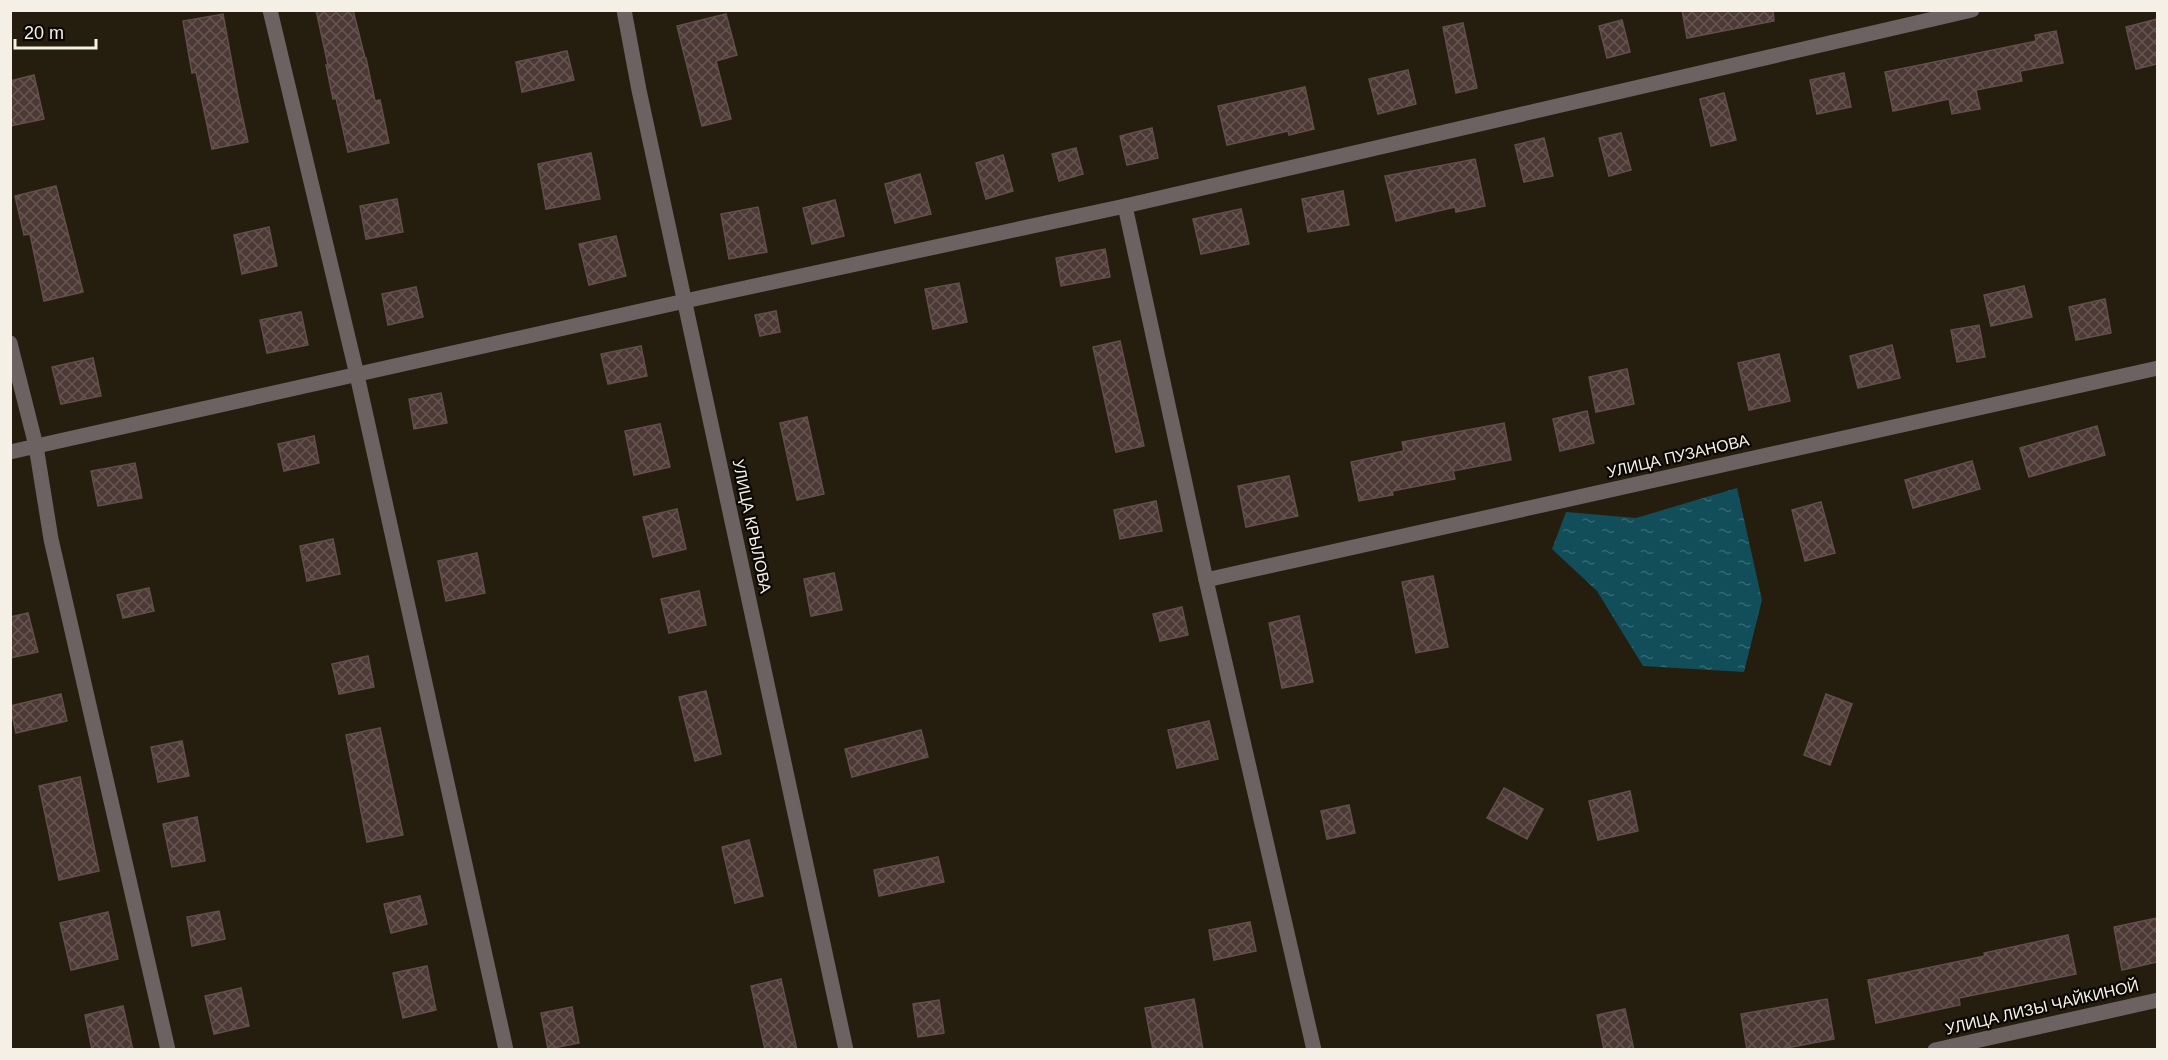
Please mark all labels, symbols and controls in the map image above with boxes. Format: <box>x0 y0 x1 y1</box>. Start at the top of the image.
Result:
scale bar <box>15 12 96 50</box>
text: 20 m <box>24 23 64 43</box>
street label: УЛИЦА ПУЗАНОВА <box>1605 431 1751 481</box>
street label: УЛИЦА КРЫЛОВА <box>729 457 775 595</box>
street label: УЛИЦА ЛИЗЫ ЧАЙКИНОЙ <box>1943 975 2140 1038</box>

